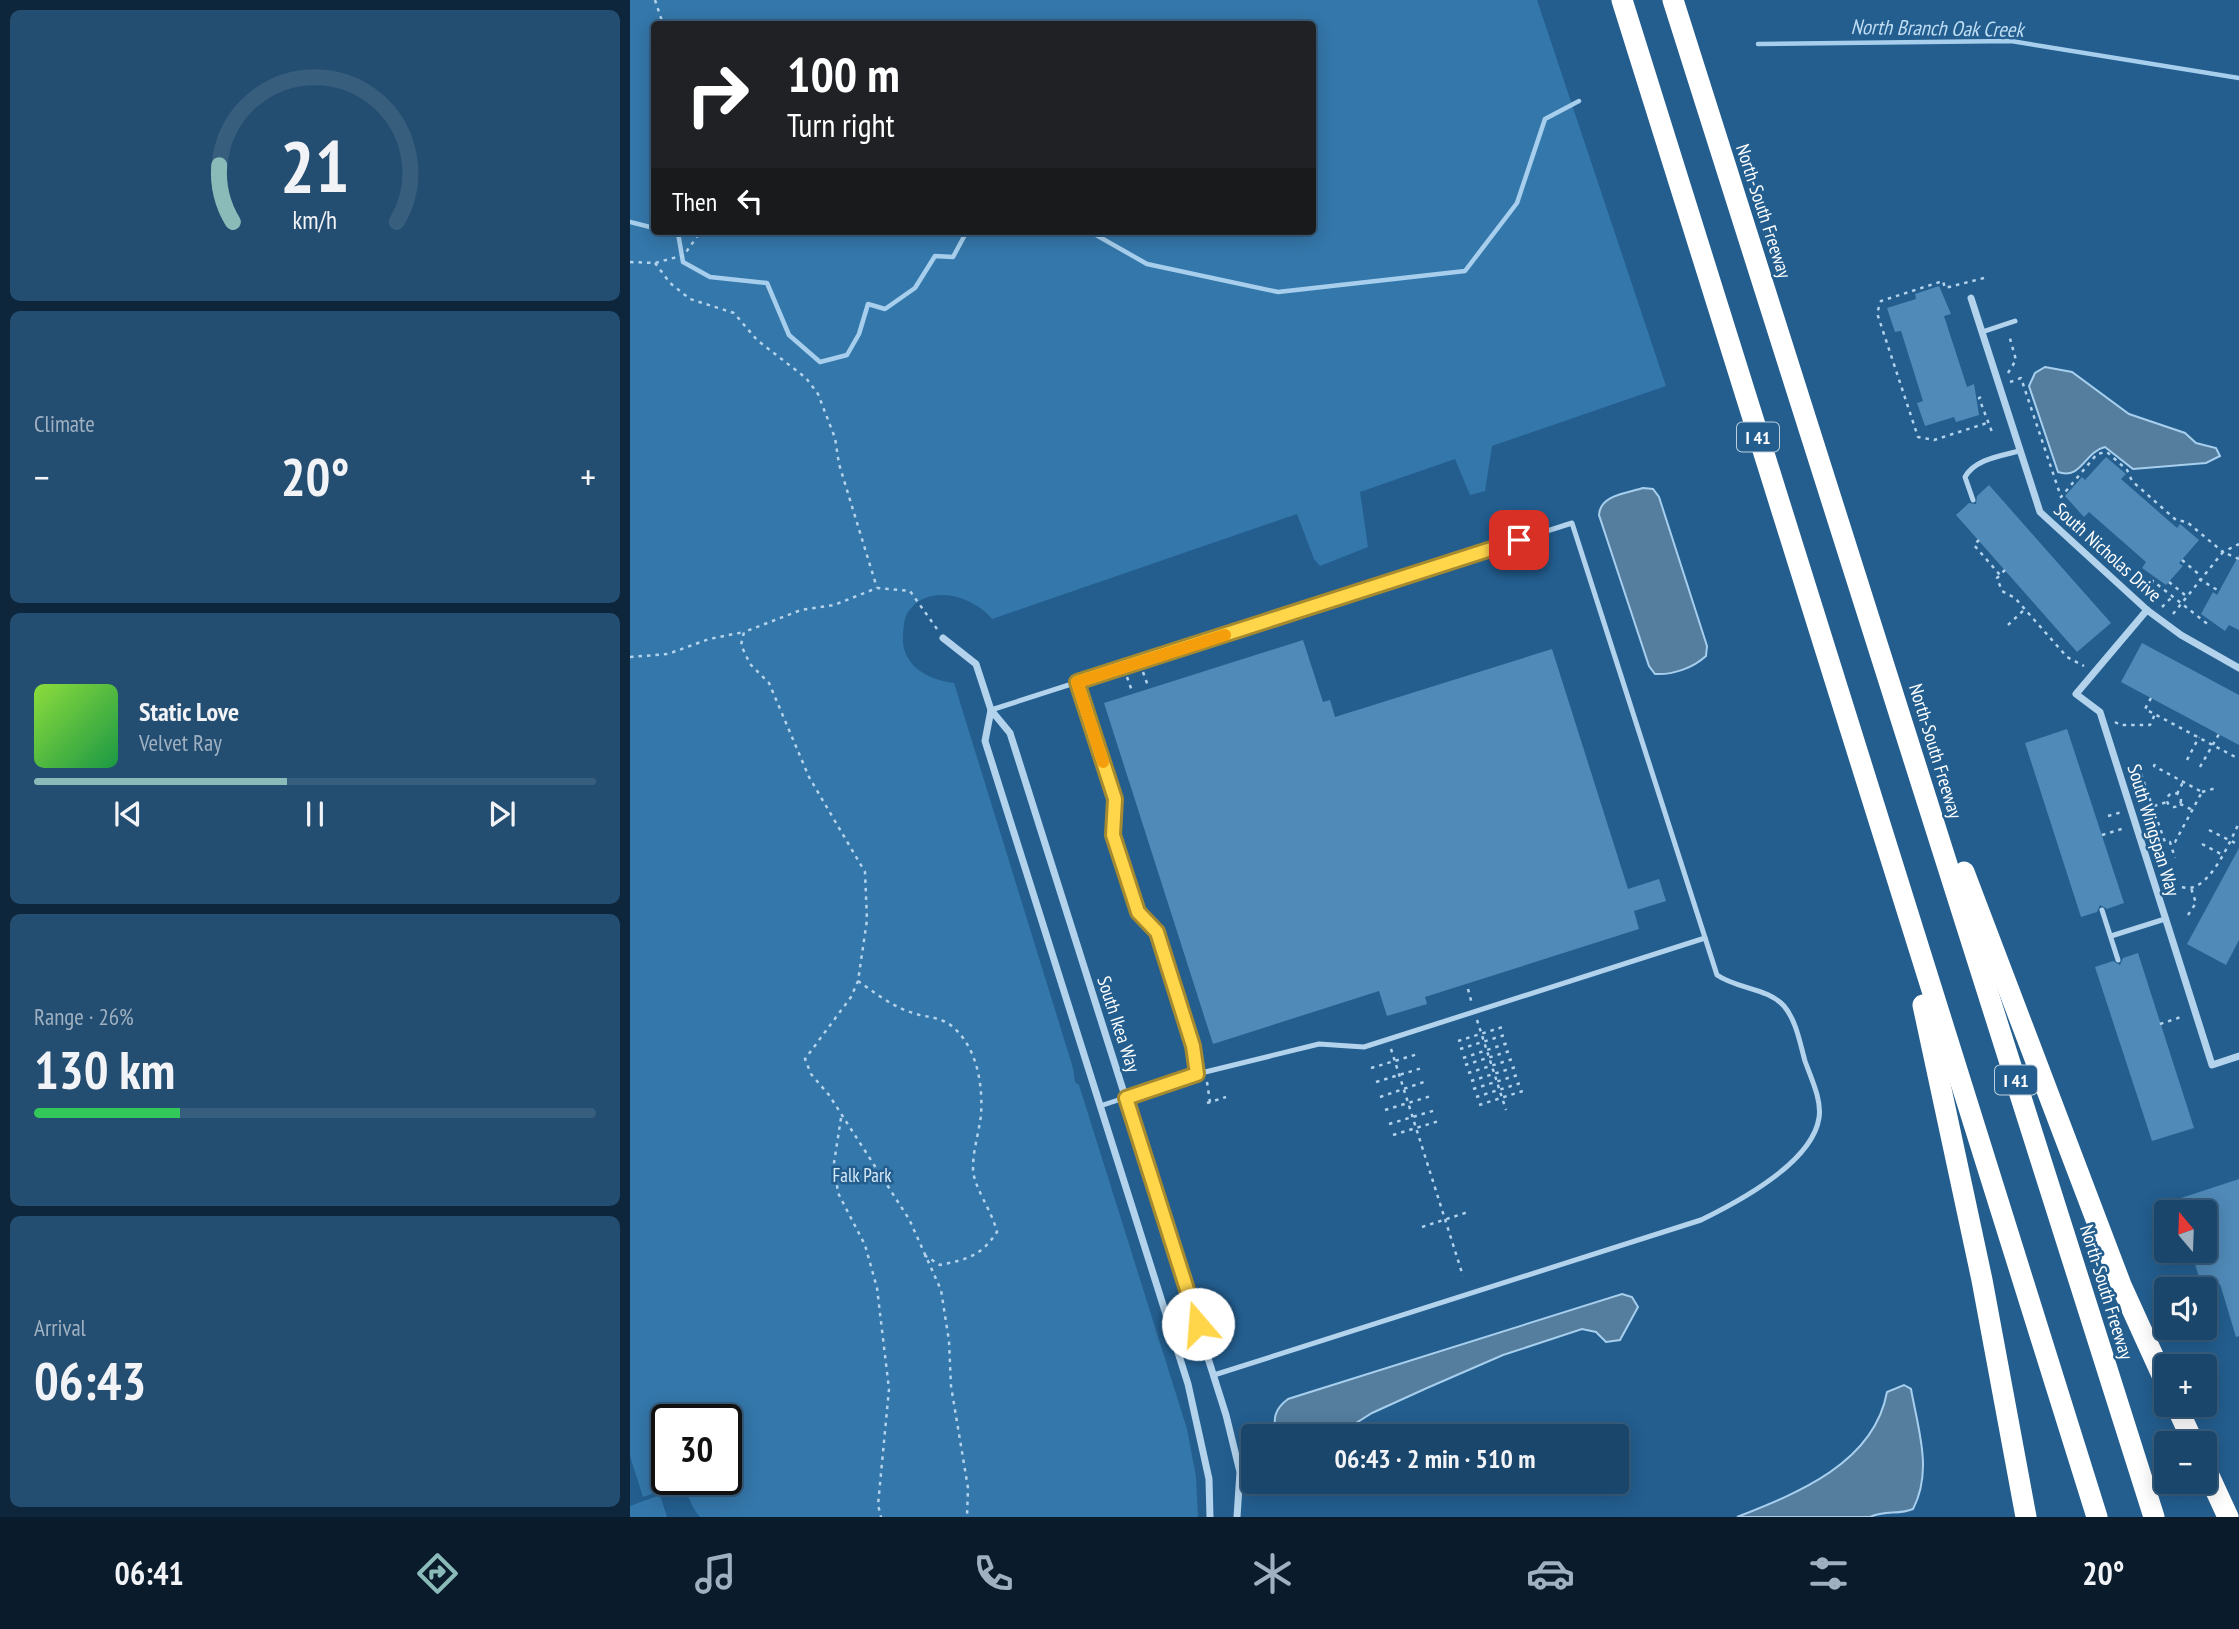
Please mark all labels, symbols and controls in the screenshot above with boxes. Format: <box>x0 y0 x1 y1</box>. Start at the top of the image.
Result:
water label: North Branch Oak Creek <box>1850 13 2027 43</box>
text: 100 m <box>787 42 900 106</box>
icon: right <box>672 49 763 140</box>
text: Turn right <box>787 104 895 146</box>
text: 21 <box>280 118 350 212</box>
street label: North-South Freeway <box>1731 141 1797 282</box>
icon: left <box>731 182 769 220</box>
text: Then <box>672 185 717 218</box>
text: km/h <box>293 204 337 236</box>
text: Climate <box>34 409 95 438</box>
road number: I 41 <box>1737 422 1779 452</box>
text: 20° <box>281 443 349 510</box>
text: − <box>34 452 50 501</box>
text: + <box>580 452 596 501</box>
street label: South Nicholas Drive <box>2049 497 2167 607</box>
pin <box>1489 510 1549 570</box>
icon: arrive <box>1500 521 1538 559</box>
street label: North-South Freeway <box>1904 681 1968 822</box>
text: Static Love <box>139 695 239 728</box>
text: Velvet Ray <box>139 728 222 757</box>
street label: South Wingspan Way <box>2123 761 2186 900</box>
icon: previous <box>109 795 147 833</box>
icon: pause <box>296 795 334 833</box>
icon: next <box>483 795 521 833</box>
street label: South Ikea Way <box>1092 973 1146 1076</box>
text: Range · 26% <box>34 1002 134 1031</box>
text: 130 km <box>34 1036 175 1103</box>
road number: I 41 <box>1995 1065 2037 1094</box>
park label: Falk Park <box>832 1163 892 1187</box>
north arrow <box>2154 1200 2217 1264</box>
map controls <box>2154 1200 2217 1494</box>
street label: North-South Freeway <box>2075 1222 2139 1363</box>
button: sound <box>2154 1277 2217 1340</box>
position arrow <box>1161 1287 1235 1361</box>
text: Arrival <box>34 1313 86 1342</box>
text: 06:43 <box>34 1347 146 1414</box>
button: + <box>2154 1354 2217 1417</box>
speed limit sign: 30 <box>651 1404 742 1495</box>
button: − <box>2154 1431 2217 1494</box>
text: 06:43 · 2 min · 510 m <box>1335 1442 1535 1475</box>
icon: directions <box>413 1549 462 1598</box>
icon: music <box>691 1549 740 1598</box>
icon: phone <box>969 1549 1018 1598</box>
icon: climate <box>1248 1549 1297 1598</box>
icon: car <box>1526 1549 1575 1598</box>
icon: filters <box>1804 1549 1853 1598</box>
text: 06:41 <box>115 1552 184 1594</box>
text: 20° <box>2082 1552 2124 1594</box>

